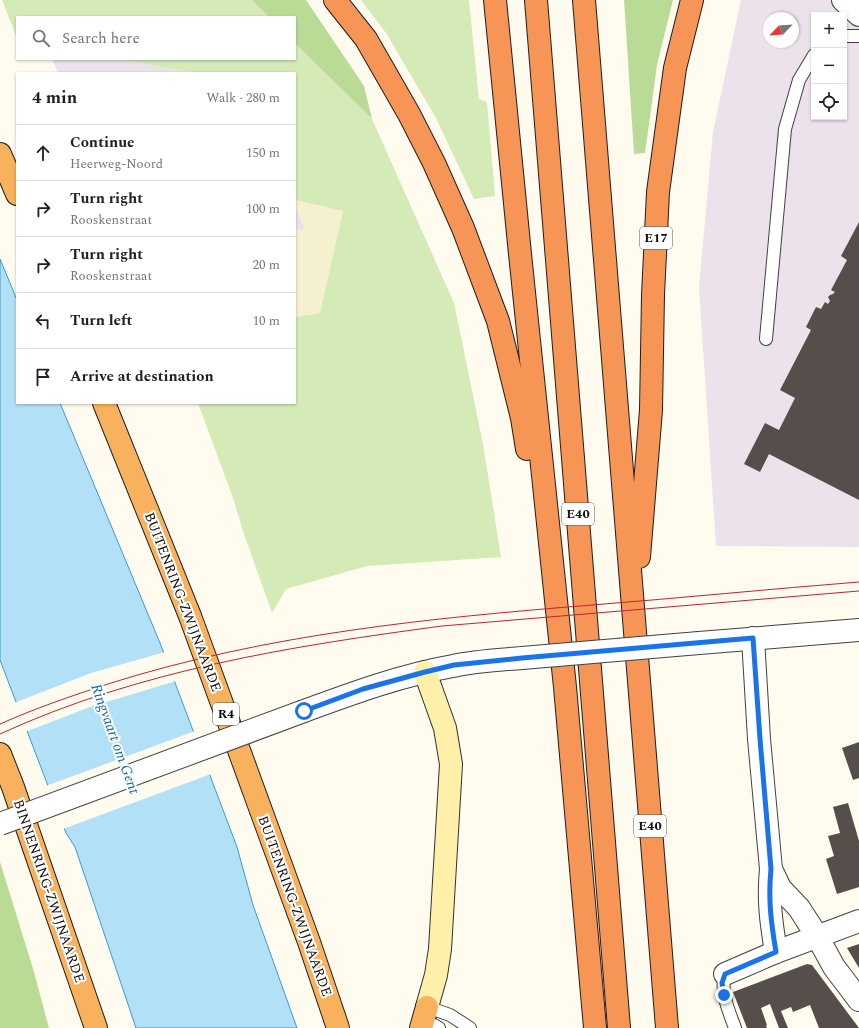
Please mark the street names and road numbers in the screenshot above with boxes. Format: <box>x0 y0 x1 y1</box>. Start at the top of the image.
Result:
road number: E17 <box>640 227 672 249</box>
road number: E40 <box>562 503 594 525</box>
street label: BUITENRING-ZWIJNAARDE <box>139 509 227 695</box>
road number: R4 <box>213 703 239 725</box>
street label: BINNENRING-ZWIJNAARDE <box>8 796 90 986</box>
street label: BUITENRING-ZWIJNAARDE <box>252 813 338 999</box>
road number: E40 <box>634 815 666 837</box>

